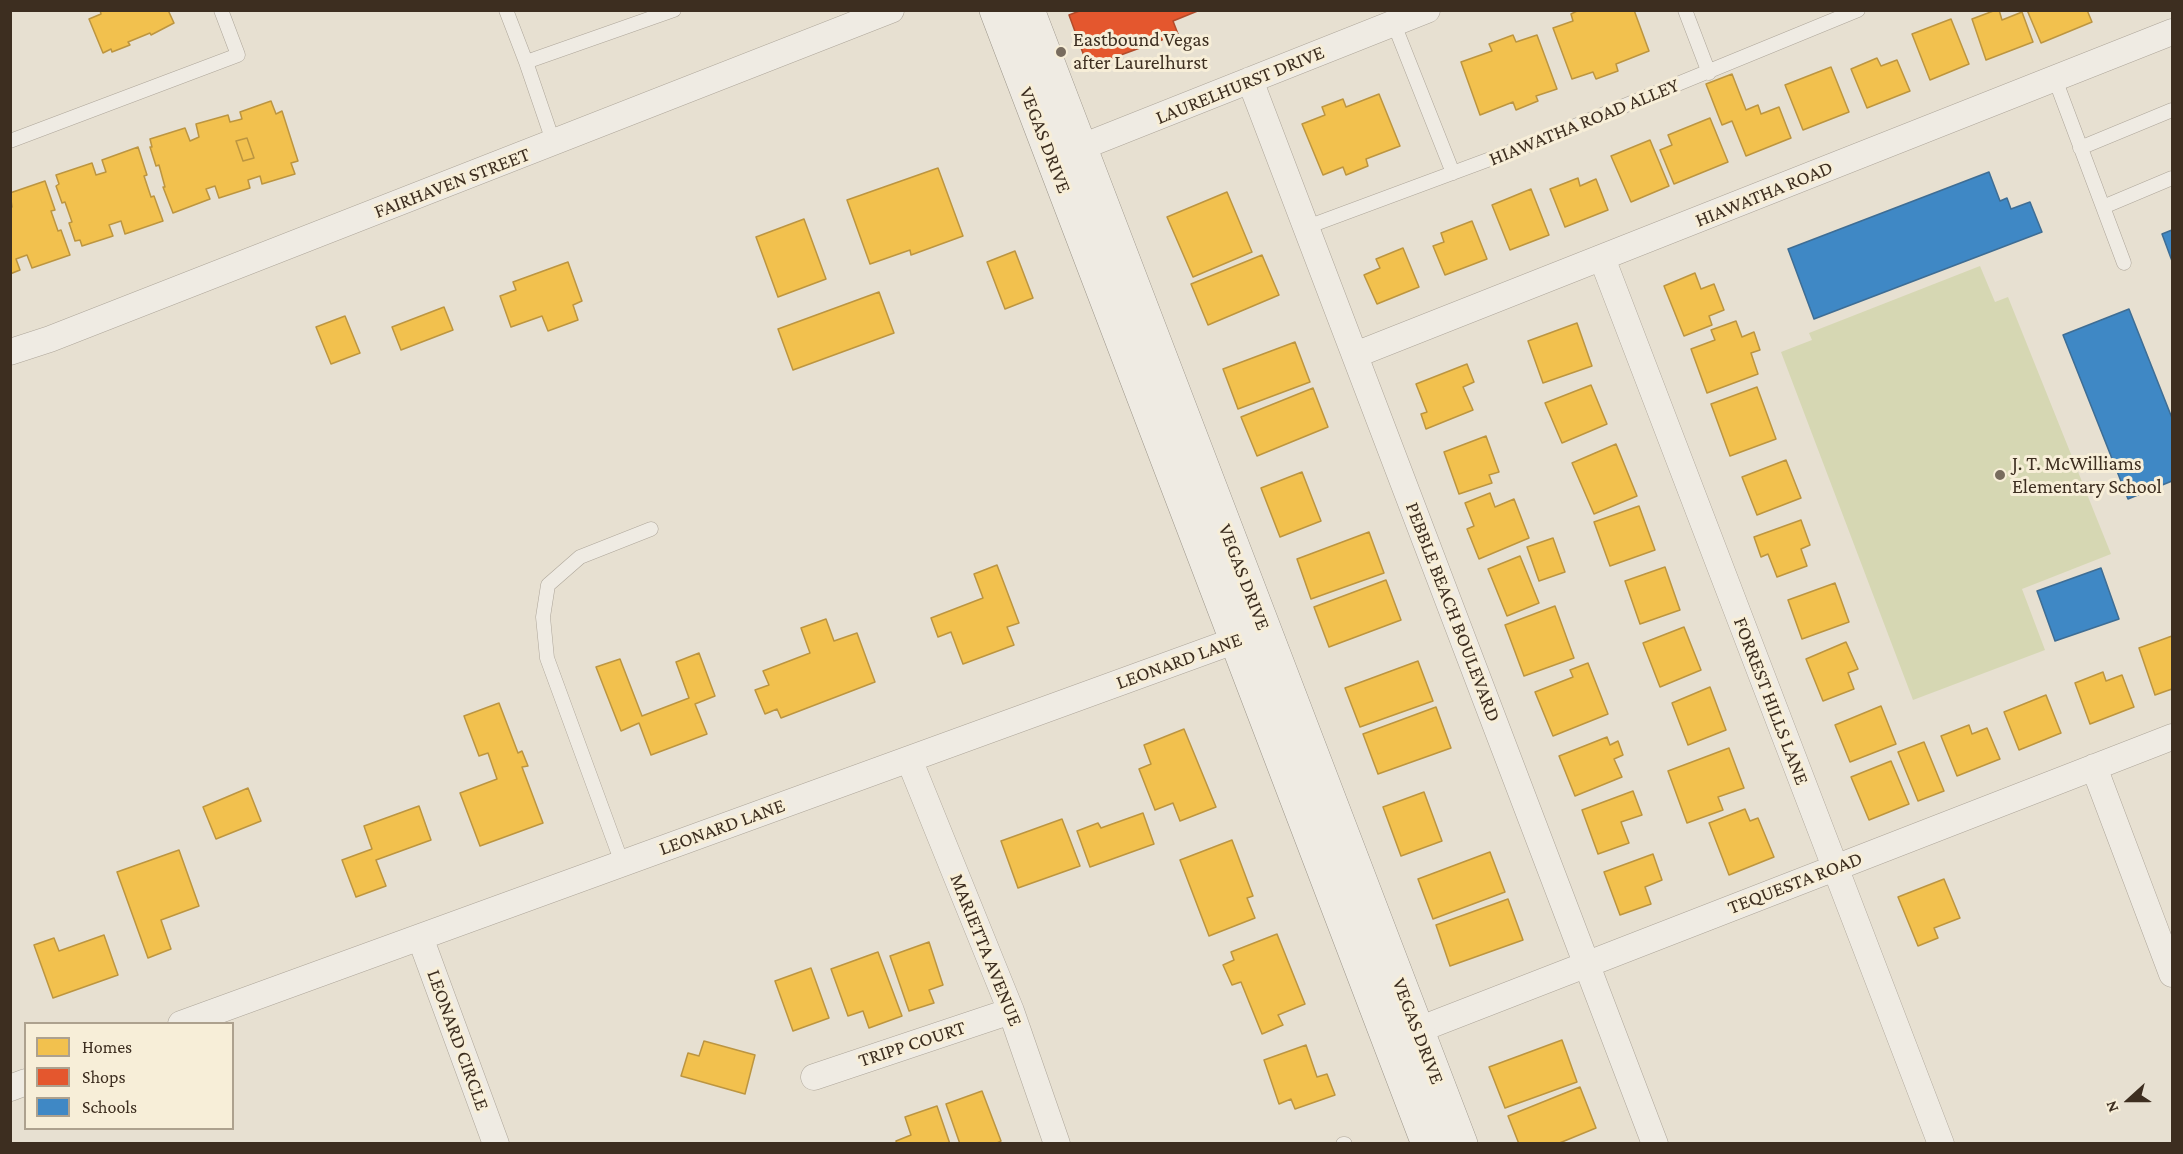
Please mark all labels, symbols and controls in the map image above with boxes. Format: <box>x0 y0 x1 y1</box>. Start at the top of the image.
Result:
place label: Eastbound Vegas after Laurelhurst <box>1073 28 1209 75</box>
street label: LAURELHURST DRIVE <box>1152 40 1328 130</box>
marker: Eastbound Vegas after Laurelhurst <box>1054 45 1068 59</box>
street label: HIAWATHA ROAD ALLEY <box>1486 73 1682 171</box>
street label: VEGAS DRIVE <box>1014 83 1076 197</box>
street label: FAIRHAVEN STREET <box>371 142 533 224</box>
street label: HIAWATHA ROAD <box>1692 155 1836 233</box>
place label: J. T. McWilliams Elementary School <box>2012 452 2162 499</box>
marker: J. T. McWilliams Elementary School <box>1993 468 2007 482</box>
street label: PEBBLE BEACH BOULEVARD <box>1400 499 1506 725</box>
street label: VEGAS DRIVE <box>1213 520 1275 634</box>
street label: FORREST HILLS LANE <box>1728 614 1814 788</box>
street label: LEONARD LANE <box>1113 627 1245 695</box>
street label: LEONARD LANE <box>656 793 788 861</box>
street label: TEQUESTA ROAD <box>1724 846 1866 920</box>
street label: MARIETTA AVENUE <box>944 870 1028 1030</box>
street label: LEONARD CIRCLE <box>421 966 495 1114</box>
street label: VEGAS DRIVE <box>1387 974 1449 1088</box>
street label: TRIPP COURT <box>855 1015 969 1073</box>
legend <box>24 1022 234 1130</box>
text: Homes <box>82 1037 132 1057</box>
text: Shops <box>82 1067 126 1087</box>
north arrow <box>2099 1070 2159 1130</box>
text: Schools <box>82 1097 137 1117</box>
text: N <box>2102 1098 2122 1115</box>

